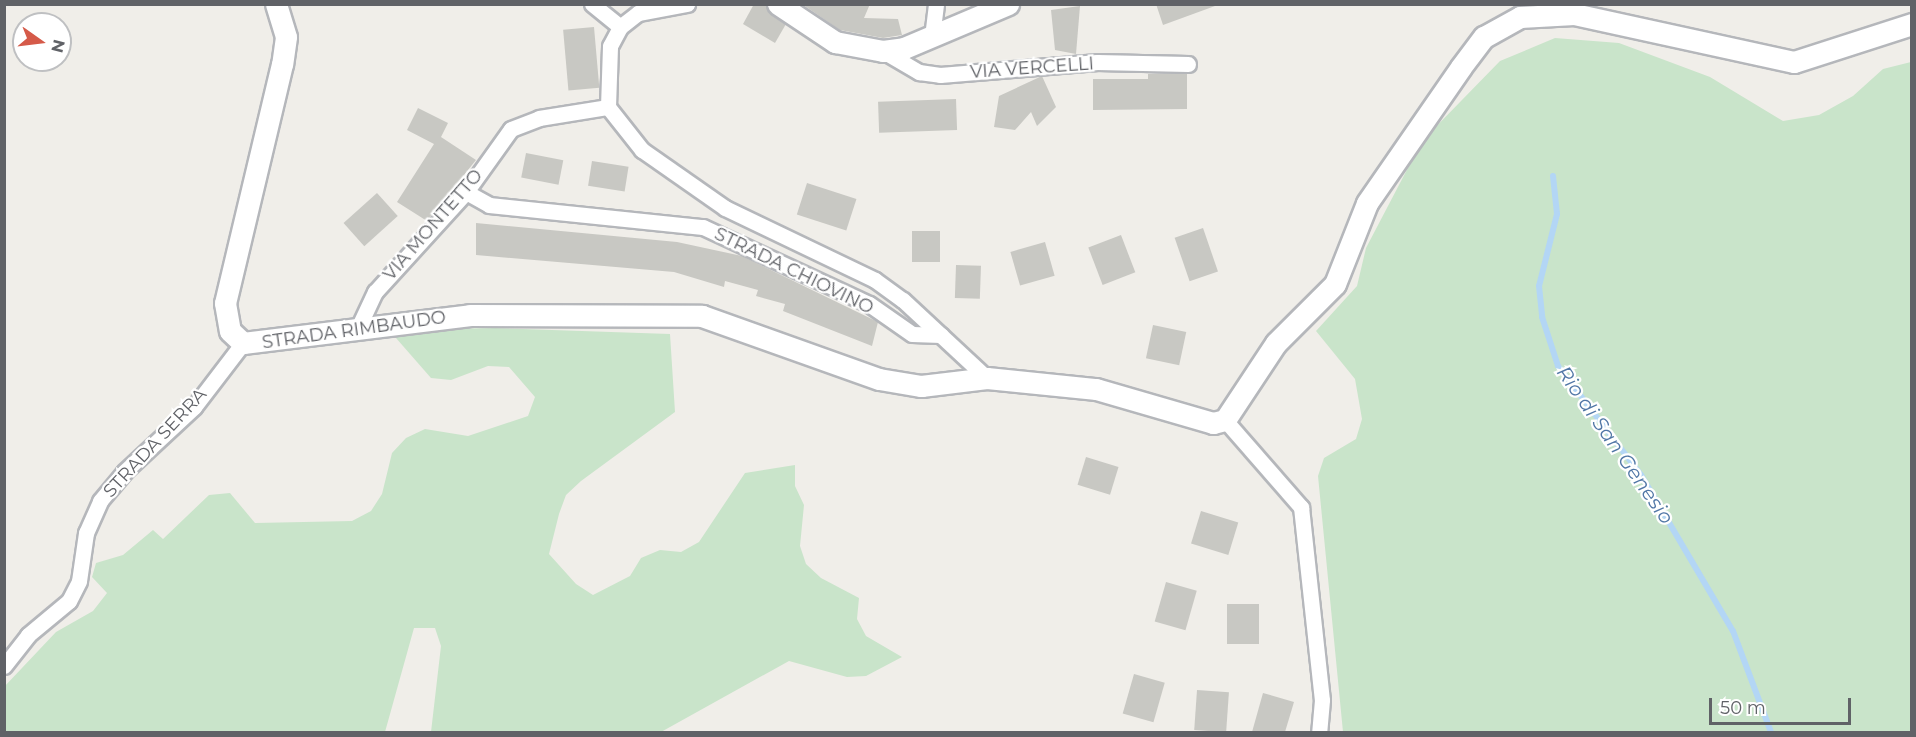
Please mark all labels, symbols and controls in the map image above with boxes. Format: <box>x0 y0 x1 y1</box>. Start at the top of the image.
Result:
north arrow <box>12 12 72 72</box>
text: N <box>47 37 69 55</box>
street label: VIA VERCELLI <box>969 53 1095 83</box>
street label: VIA MONTETTO <box>379 165 487 285</box>
street label: STRADA CHIOVINO <box>711 223 877 319</box>
street label: STRADA RIMBAUDO <box>261 306 447 354</box>
water label: Rio di San Genesio <box>1551 361 1679 529</box>
street label: STRADA SERRA <box>99 384 211 502</box>
scale bar <box>1712 686 1854 724</box>
text: 50 m <box>1720 697 1766 719</box>

